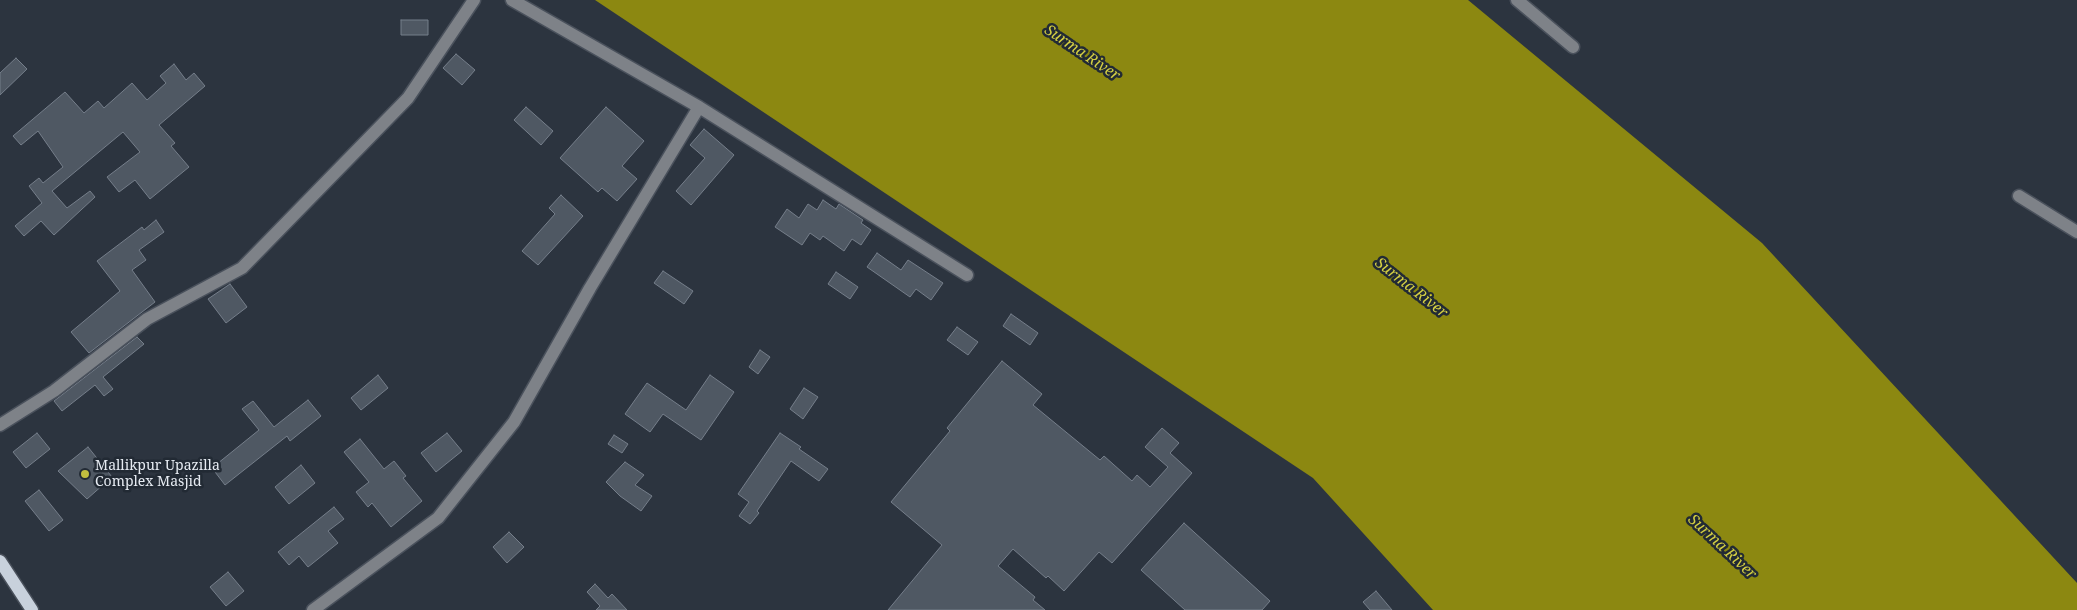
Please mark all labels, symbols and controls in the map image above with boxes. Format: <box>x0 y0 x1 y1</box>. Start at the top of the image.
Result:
water label: Surma River <box>1041 21 1123 85</box>
water label: Surma River <box>1371 254 1451 322</box>
place label: Mallikpur Upazilla Complex Masjid <box>95 458 220 491</box>
marker: Mallikpur Upazilla Complex Masjid <box>79 468 91 480</box>
water label: Surma River <box>1684 511 1760 583</box>

